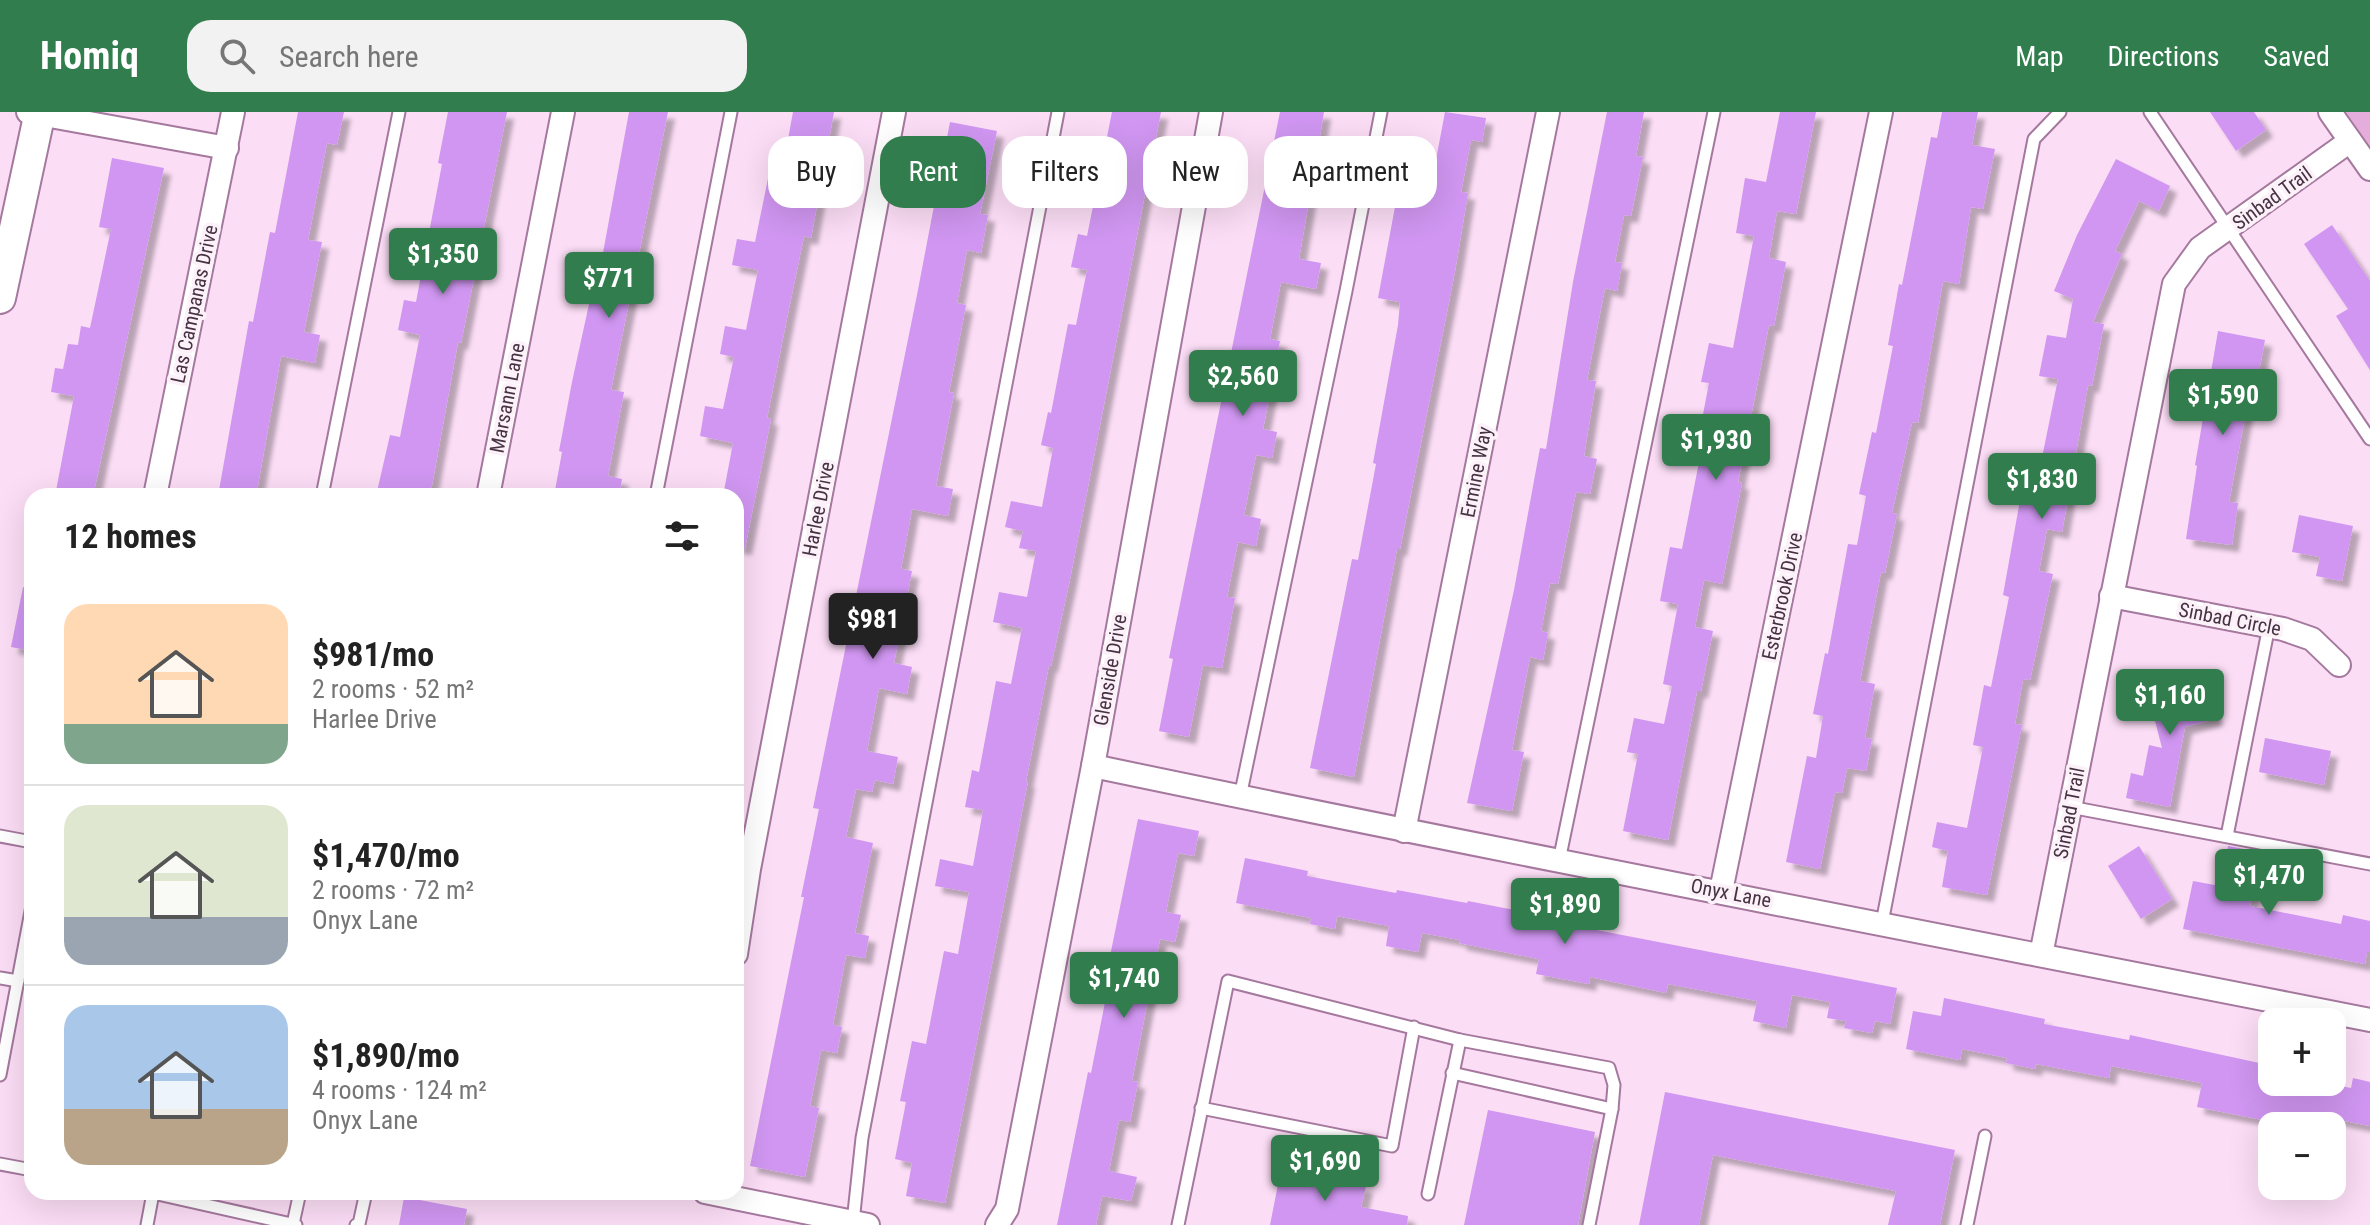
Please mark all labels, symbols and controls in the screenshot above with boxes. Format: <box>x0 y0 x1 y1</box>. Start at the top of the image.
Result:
search box <box>187 20 747 92</box>
text: Homiq <box>40 34 139 78</box>
icon: search <box>215 34 259 78</box>
text: Search here <box>279 39 418 74</box>
text: Map <box>2015 40 2064 73</box>
text: Directions <box>2108 40 2219 73</box>
text: Saved <box>2263 40 2330 73</box>
chip: Buy <box>768 136 864 208</box>
chip: Rent <box>880 136 986 208</box>
chip: Filters <box>1002 136 1127 208</box>
chip: New <box>1143 136 1248 208</box>
chip: Apartment <box>1264 136 1437 208</box>
street label: Sinbad Trail <box>2228 161 2316 235</box>
street label: Las Campanas Drive <box>166 223 222 385</box>
pin: $1,350 <box>378 228 508 296</box>
text: $1,350 <box>407 239 479 269</box>
pin: $771 <box>562 252 656 320</box>
text: $771 <box>583 263 635 293</box>
street label: Marsann Lane <box>485 341 529 455</box>
pin: $2,560 <box>1178 350 1308 418</box>
text: $2,560 <box>1207 361 1279 391</box>
pin: $1,590 <box>2158 369 2288 437</box>
text: $1,590 <box>2187 380 2259 410</box>
pin: $1,930 <box>1651 414 1781 482</box>
street label: Ermine Way <box>1455 425 1497 519</box>
text: $1,930 <box>1680 425 1752 455</box>
pin: $1,830 <box>1977 453 2107 521</box>
street label: Harlee Drive <box>797 460 839 558</box>
text: $1,830 <box>2006 464 2078 494</box>
icon: filters <box>660 514 704 558</box>
text: 12 homes <box>64 516 197 556</box>
street label: Esterbrook Drive <box>1757 530 1807 662</box>
pin: $981 <box>826 593 920 661</box>
street label: Sinbad Circle <box>2177 597 2283 641</box>
text: $981 <box>847 604 899 634</box>
street label: Glenside Drive <box>1088 612 1132 728</box>
text: $981/mo <box>312 634 434 674</box>
icon: home <box>128 636 224 732</box>
pin: $1,160 <box>2105 669 2235 737</box>
text: 2 rooms · 52 m² <box>312 674 474 704</box>
text: $1,160 <box>2134 680 2206 710</box>
text: Harlee Drive <box>312 704 437 734</box>
street label: Sinbad Trail <box>2048 765 2090 861</box>
text: $1,470/mo <box>312 835 460 875</box>
icon: home <box>128 837 224 933</box>
pin: $1,470 <box>2204 849 2334 917</box>
text: $1,470 <box>2233 860 2305 890</box>
street label: Onyx Lane <box>1689 873 1773 913</box>
text: 2 rooms · 72 m² <box>312 875 474 905</box>
pin: $1,890 <box>1500 878 1630 946</box>
text: $1,890 <box>1529 889 1601 919</box>
text: Onyx Lane <box>312 905 418 935</box>
pin: $1,740 <box>1059 952 1189 1020</box>
text: $1,740 <box>1088 963 1160 993</box>
map controls <box>2258 1008 2346 1200</box>
button: + <box>2258 1008 2346 1096</box>
text: $1,890/mo <box>312 1035 460 1075</box>
icon: home <box>128 1037 224 1133</box>
text: 4 rooms · 124 m² <box>312 1075 487 1105</box>
text: Onyx Lane <box>312 1105 418 1135</box>
button: − <box>2258 1112 2346 1200</box>
pin: $1,690 <box>1260 1135 1390 1203</box>
text: $1,690 <box>1289 1146 1361 1176</box>

